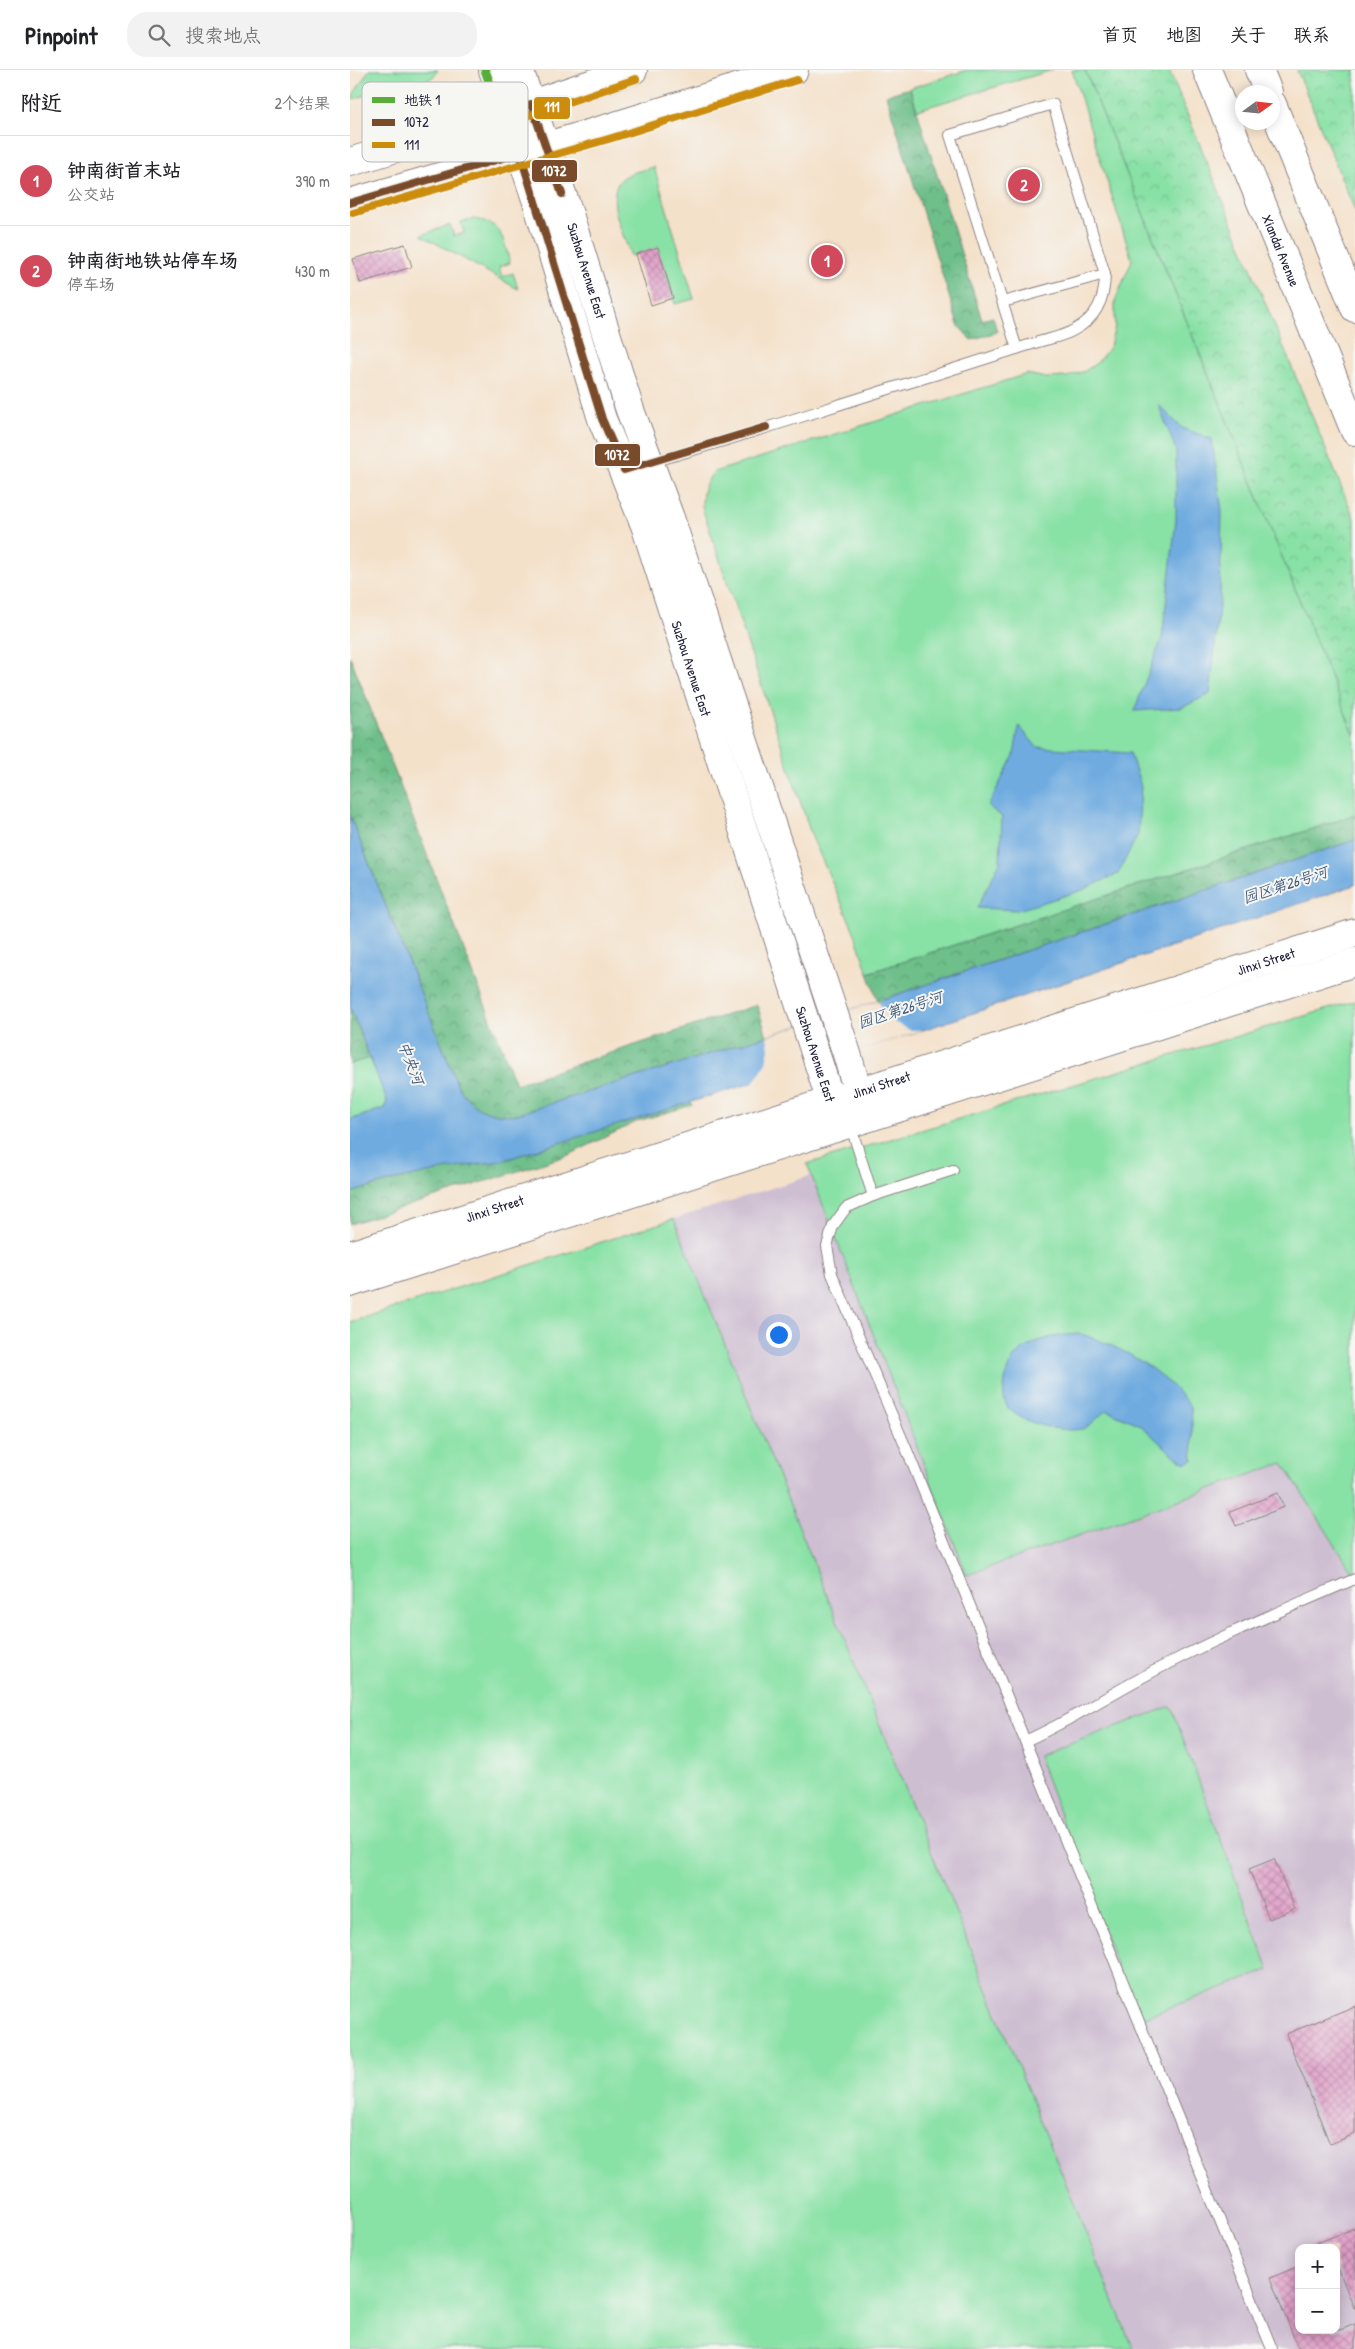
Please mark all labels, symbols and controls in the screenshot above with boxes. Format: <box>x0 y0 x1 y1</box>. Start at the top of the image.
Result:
search box <box>127 12 477 57</box>
text: Pinpoint <box>25 19 97 51</box>
icon: search <box>145 21 173 49</box>
text: 搜索地点 <box>185 22 261 48</box>
text: 首页 <box>1102 22 1138 47</box>
text: 地图 <box>1166 22 1202 47</box>
text: 关于 <box>1230 22 1266 47</box>
text: 联系 <box>1294 22 1330 47</box>
legend <box>362 82 528 162</box>
north arrow <box>1235 85 1280 130</box>
text: 附近 <box>20 88 62 117</box>
text: 地铁 1 <box>404 90 440 109</box>
text: 2个结果 <box>275 92 330 114</box>
line badge: 111 <box>533 96 571 120</box>
text: 111 <box>544 97 560 116</box>
text: 1072 <box>404 112 429 131</box>
text: 111 <box>404 135 419 154</box>
text: 钟南街首末站 <box>67 157 181 183</box>
line badge: 1072 <box>531 159 578 183</box>
text: 1072 <box>542 161 567 180</box>
pin: 2 <box>1008 166 1040 204</box>
text: 1 <box>33 170 39 192</box>
text: 390 m <box>295 170 330 192</box>
text: 公交站 <box>67 183 115 205</box>
street label: Xiandai Avenue <box>1258 211 1305 290</box>
street label: Suzhou Avenue East <box>563 221 611 321</box>
pin: 1 <box>811 242 843 280</box>
text: 钟南街地铁站停车场 <box>67 247 238 273</box>
text: 2 <box>32 260 40 282</box>
text: 430 m <box>295 260 330 282</box>
text: 停车场 <box>67 273 115 295</box>
line badge: 1072 <box>594 443 641 467</box>
text: 1072 <box>605 445 630 464</box>
street label: Suzhou Avenue East <box>668 618 716 719</box>
water label: 园区第26号河 <box>1240 860 1333 908</box>
street label: Jinxi Street <box>1235 943 1298 979</box>
water label: 园区第26号河 <box>855 985 948 1033</box>
street label: Suzhou Avenue East <box>792 1004 840 1104</box>
water label: 中央河 <box>394 1038 430 1090</box>
street label: Jinxi Street <box>850 1066 913 1102</box>
street label: Jinxi Street <box>463 1190 526 1226</box>
your location <box>766 1322 792 1348</box>
map controls <box>1295 2244 1340 2334</box>
button: + <box>1295 2244 1340 2289</box>
button: − <box>1295 2289 1340 2334</box>

